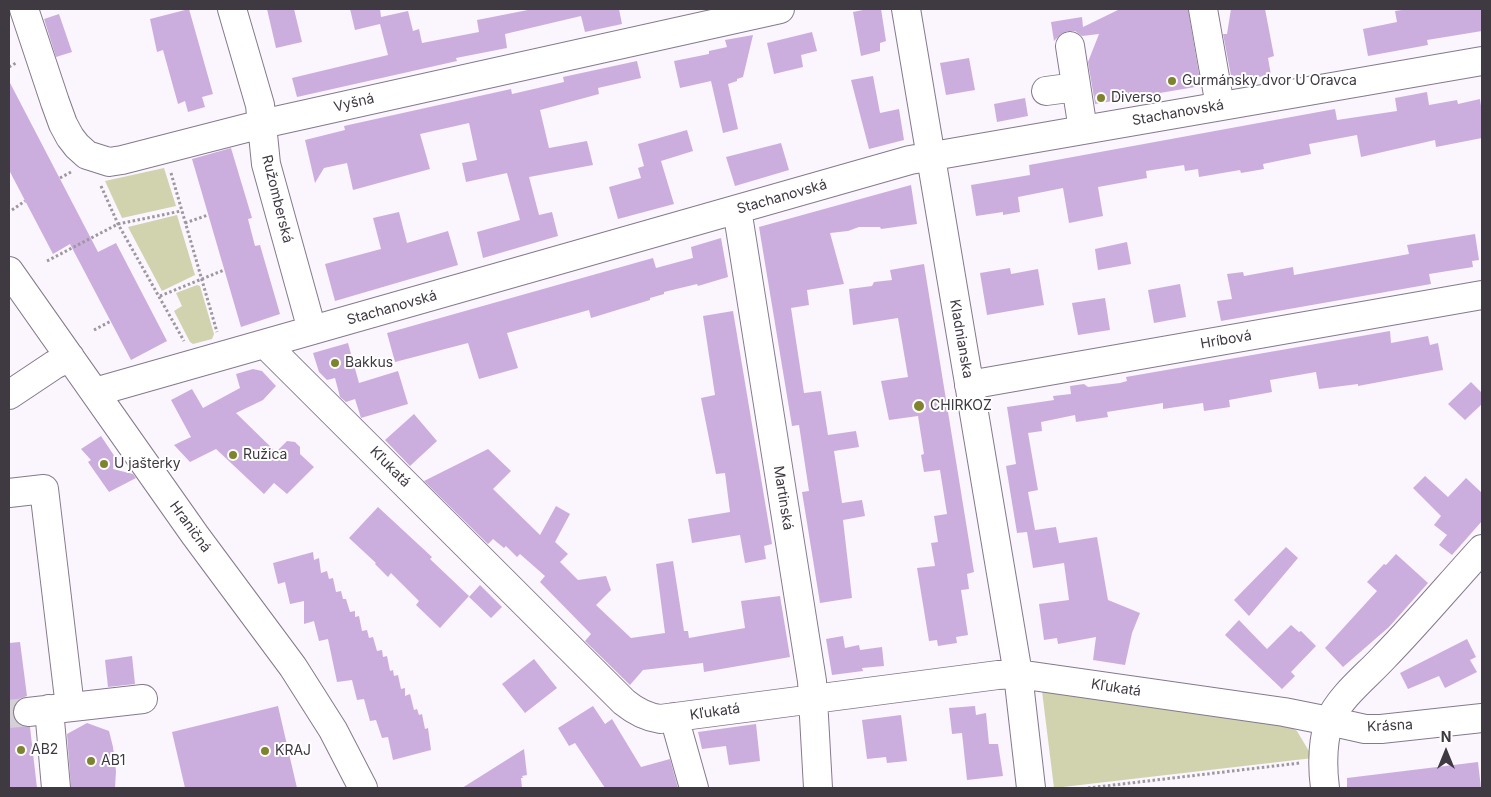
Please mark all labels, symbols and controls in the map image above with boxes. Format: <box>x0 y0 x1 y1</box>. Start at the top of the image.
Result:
place label: Gurmánsky dvor U Oravca <box>1182 73 1357 89</box>
marker: Gurmánsky dvor U Oravca <box>1166 75 1178 87</box>
street label: Vyšná <box>332 90 376 116</box>
place label: Diverso <box>1111 90 1161 106</box>
marker: Diverso <box>1095 92 1107 104</box>
street label: Stachanovská <box>1131 97 1225 129</box>
street label: Ružomberská <box>258 153 296 245</box>
street label: Stachanovská <box>735 176 829 218</box>
street label: Stachanovská <box>345 287 439 329</box>
street label: Kladnianska <box>946 298 976 380</box>
street label: Hríbová <box>1199 327 1253 353</box>
place label: Bakkus <box>345 355 393 371</box>
marker: Bakkus <box>329 357 341 369</box>
place label: CHIRKOZ <box>930 398 992 414</box>
marker: CHIRKOZ <box>912 399 926 413</box>
street label: Kľukatá <box>366 443 414 491</box>
place label: Ružica <box>243 447 287 463</box>
marker: Ružica <box>227 449 239 461</box>
place label: U jašterky <box>114 456 181 472</box>
marker: U jašterky <box>98 458 110 470</box>
street label: Martinská <box>770 465 796 531</box>
street label: Hraničná <box>166 498 214 556</box>
street label: Kľukatá <box>1090 676 1142 700</box>
street label: Kľukatá <box>689 700 741 724</box>
street label: Krásna <box>1367 716 1413 736</box>
north arrow <box>1421 727 1471 777</box>
text: N <box>1441 728 1451 745</box>
place label: AB2 <box>31 742 58 758</box>
place label: KRAJ <box>275 743 311 759</box>
marker: AB2 <box>15 744 27 756</box>
marker: KRAJ <box>259 745 271 757</box>
place label: AB1 <box>101 753 126 769</box>
marker: AB1 <box>85 755 97 767</box>

